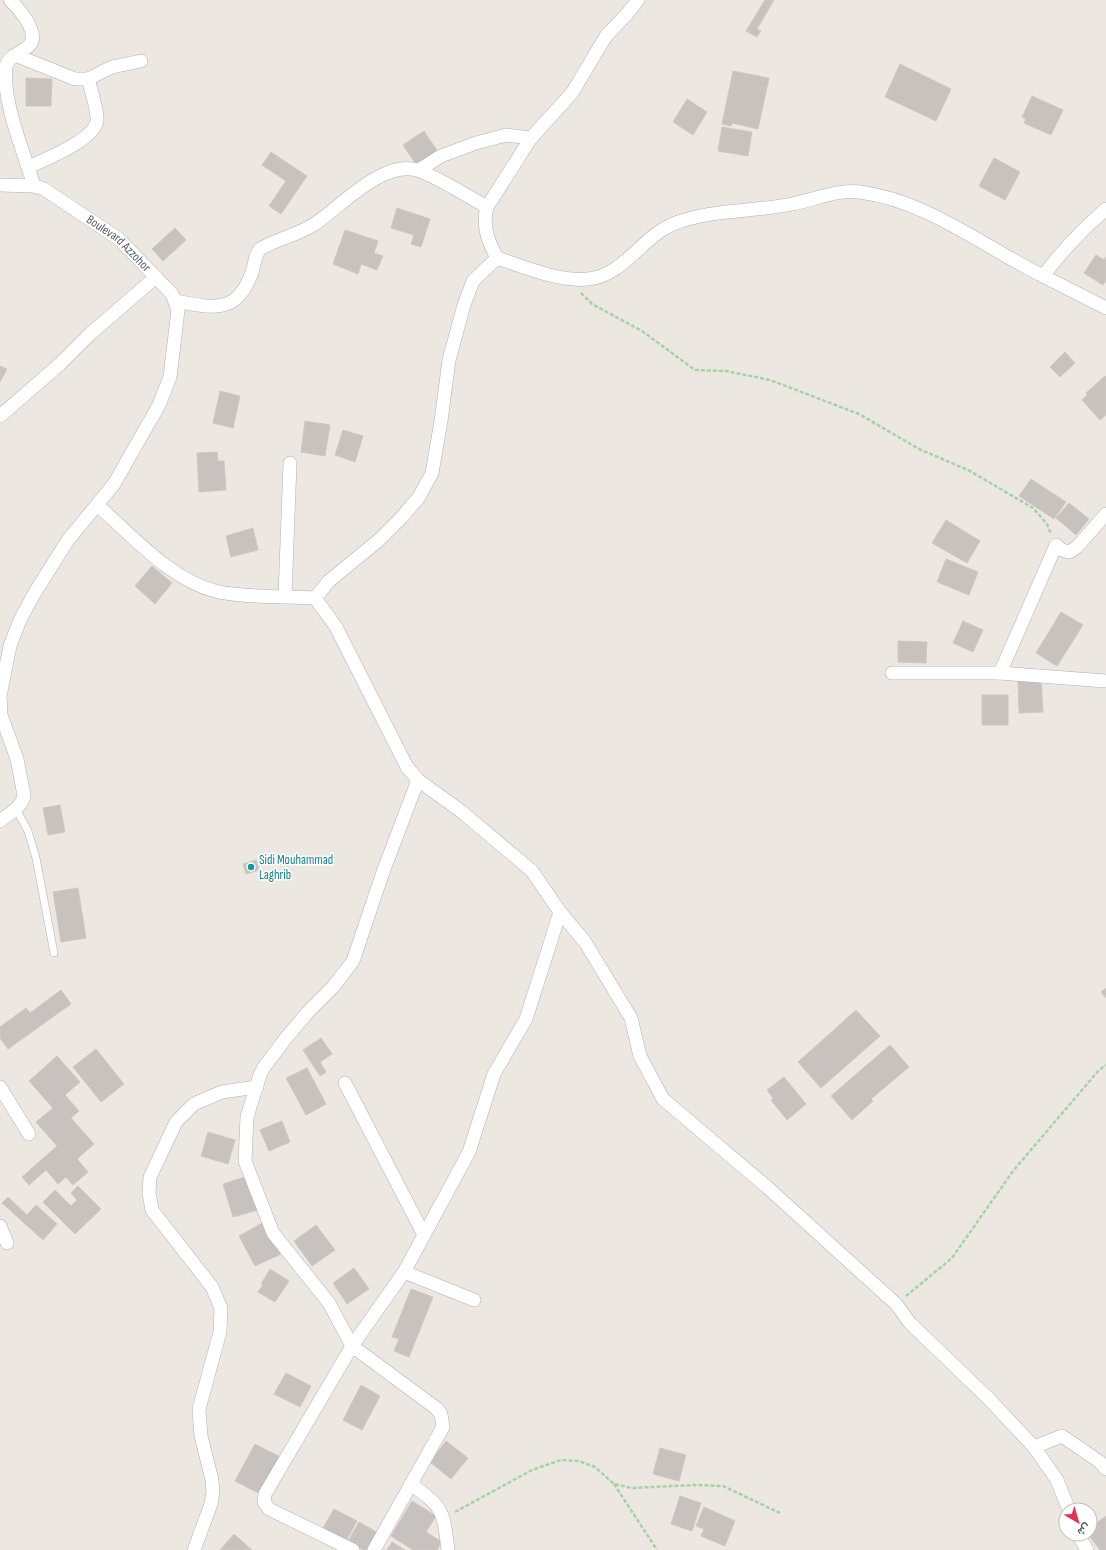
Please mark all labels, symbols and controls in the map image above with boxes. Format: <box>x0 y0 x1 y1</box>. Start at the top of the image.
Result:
street label: Boulevard Azzohor <box>83 211 154 275</box>
place label: Sidi Mouhammad Laghrib <box>259 852 333 883</box>
marker: Sidi Mouhammad Laghrib <box>246 862 256 872</box>
north arrow <box>1058 1502 1098 1542</box>
text: ش <box>1075 1520 1093 1539</box>

